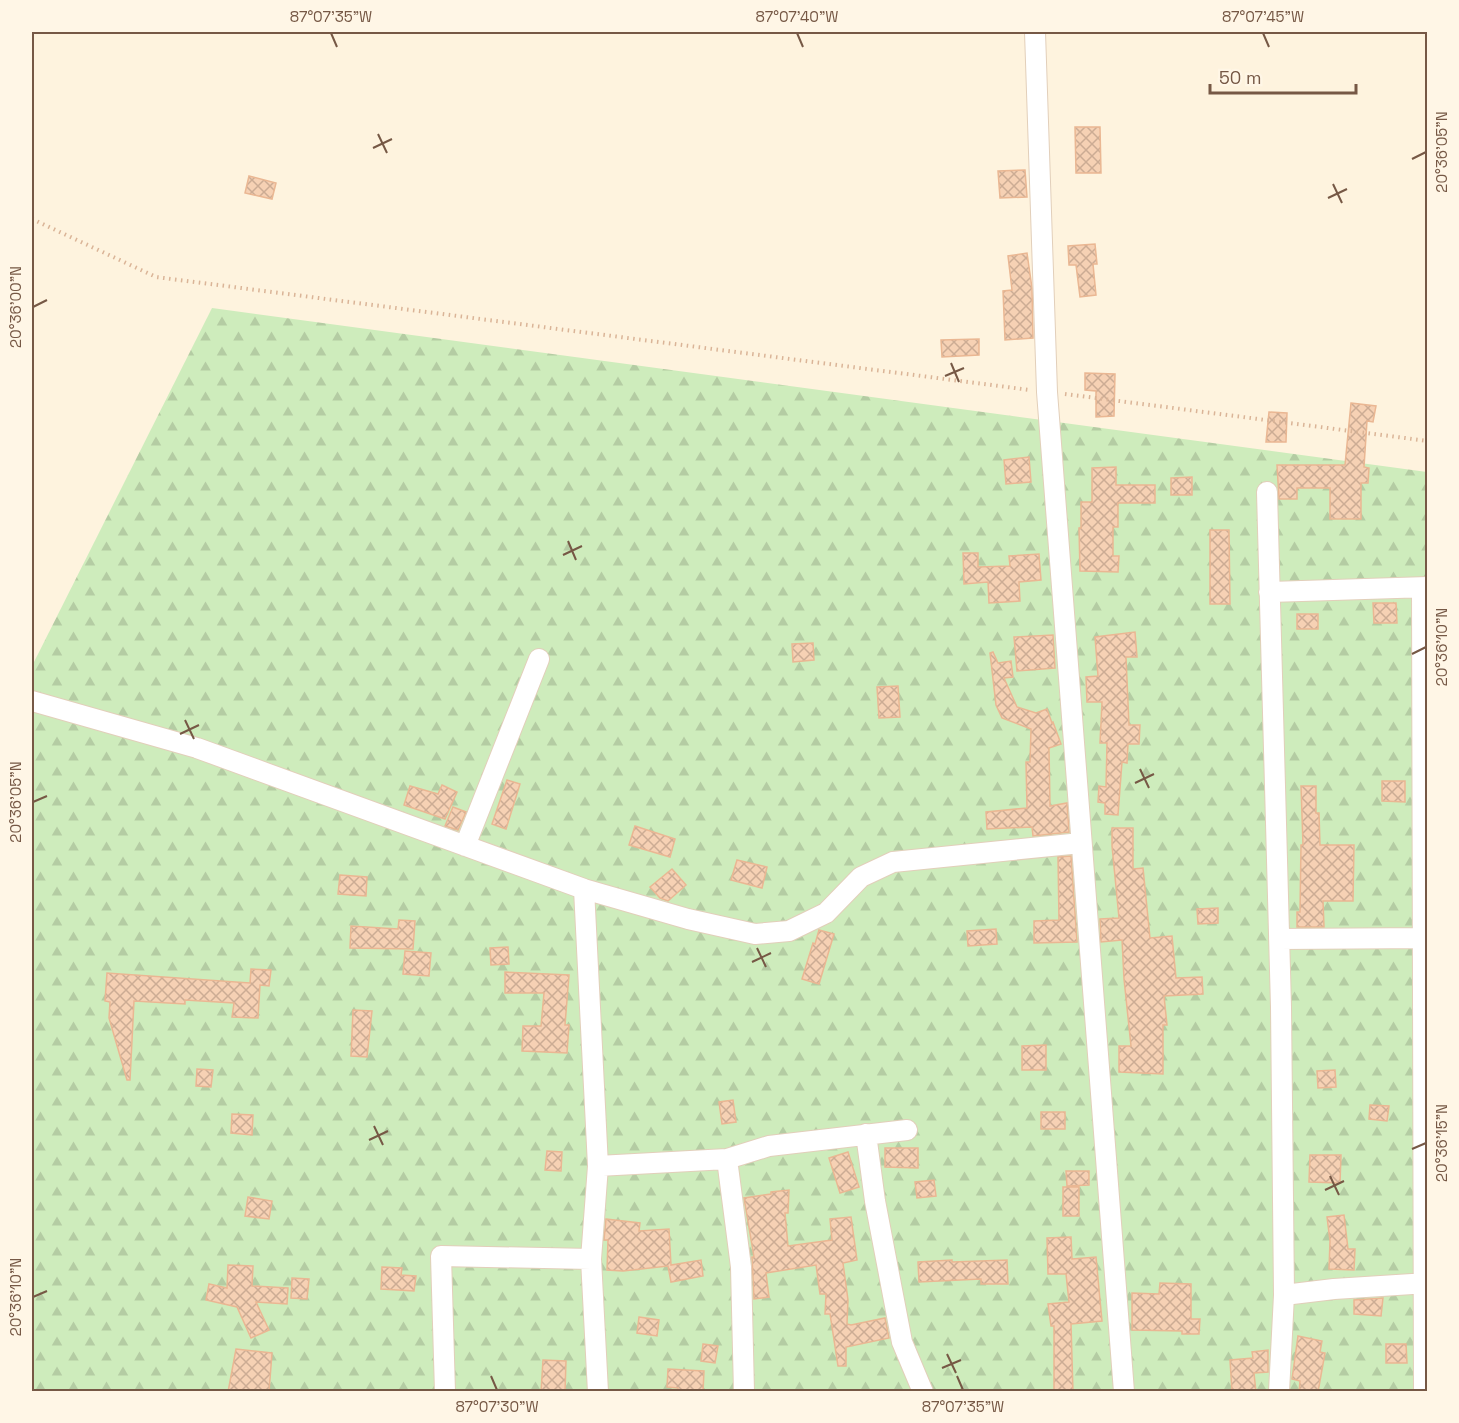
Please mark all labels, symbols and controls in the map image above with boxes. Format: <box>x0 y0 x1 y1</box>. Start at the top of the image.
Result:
text: 87°07'35"W <box>290 7 372 26</box>
text: 87°07'40"W <box>756 7 838 26</box>
text: 87°07'45"W <box>1222 7 1304 26</box>
scale bar <box>1210 57 1356 95</box>
text: 50 m <box>1219 66 1261 89</box>
text: 20°36'05"N <box>1432 111 1451 193</box>
text: 20°36'00"N <box>6 266 25 348</box>
text: 20°36'10"N <box>1432 608 1451 686</box>
text: 20°36'05"N <box>6 761 25 843</box>
text: 20°36'15"N <box>1432 1104 1451 1182</box>
text: 20°36'10"N <box>6 1258 25 1336</box>
text: 87°07'30"W <box>455 1397 539 1416</box>
text: 87°07'35"W <box>922 1397 1004 1416</box>

